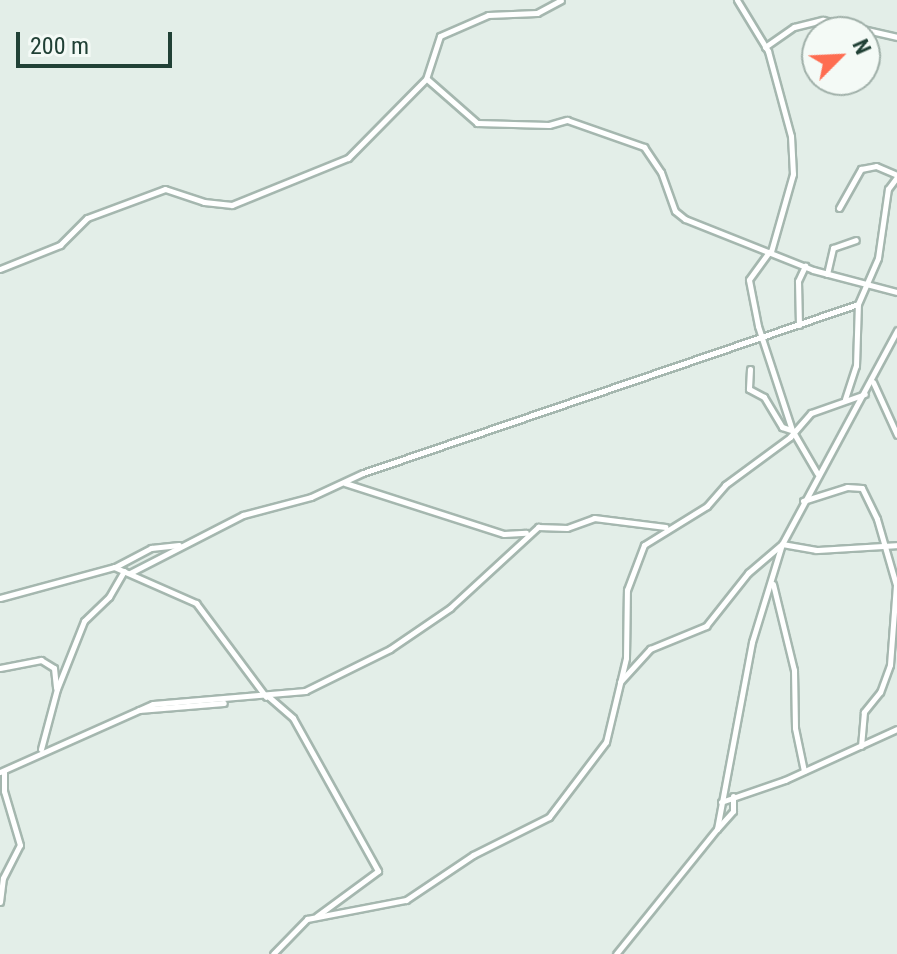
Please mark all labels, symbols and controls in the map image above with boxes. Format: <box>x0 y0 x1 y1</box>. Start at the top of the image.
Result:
scale bar <box>20 16 176 66</box>
north arrow <box>801 16 881 96</box>
text: 200 m <box>30 32 89 60</box>
text: N <box>847 36 876 58</box>

